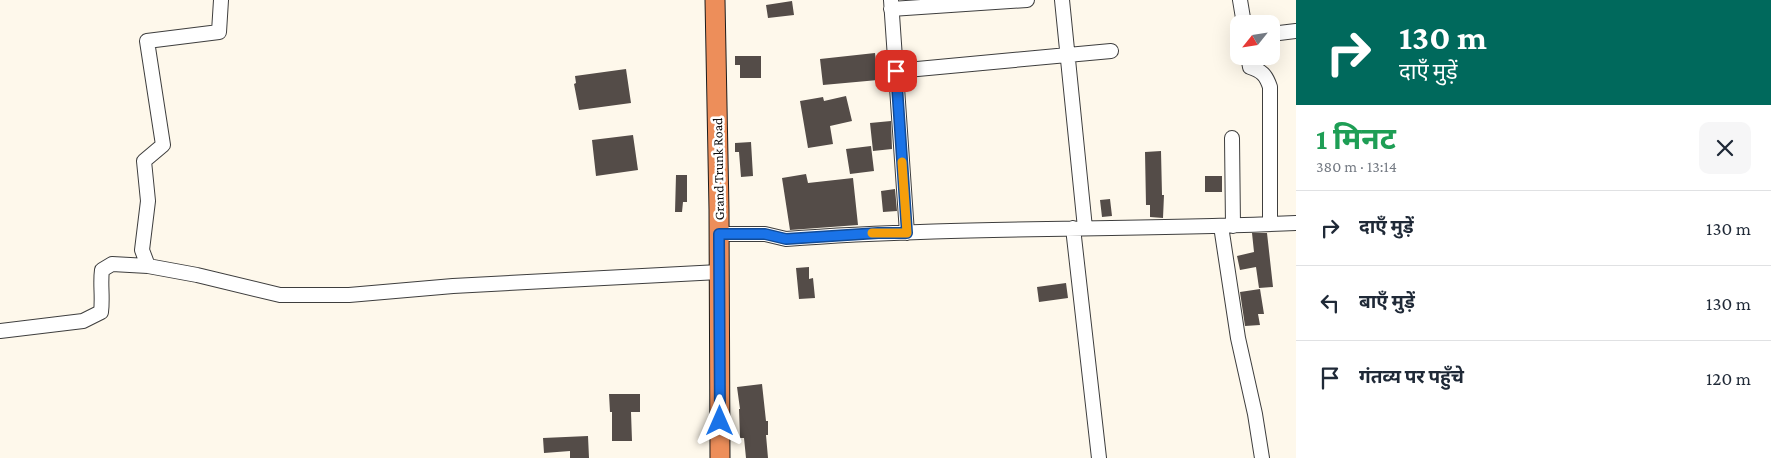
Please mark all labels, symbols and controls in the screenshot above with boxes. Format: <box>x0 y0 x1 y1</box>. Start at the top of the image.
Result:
north arrow <box>1230 15 1280 65</box>
map controls <box>1230 15 1280 65</box>
text: 130 m <box>1399 18 1487 57</box>
icon: right <box>1316 20 1381 85</box>
pin <box>875 50 917 92</box>
icon: arrive <box>882 57 910 85</box>
text: दाएँ मुड़ें <box>1399 59 1458 84</box>
street label: Grand Trunk Road <box>709 117 727 221</box>
text: 1 मिनट <box>1316 122 1396 155</box>
button: close <box>1699 122 1751 174</box>
text: 380 m · 13:14 <box>1316 158 1397 175</box>
icon: right <box>1316 214 1344 242</box>
text: दाएँ मुड़ें <box>1359 216 1414 237</box>
text: 130 m <box>1706 218 1751 239</box>
icon: left <box>1316 289 1344 317</box>
text: बाएँ मुड़ें <box>1359 291 1415 312</box>
text: 130 m <box>1706 293 1751 314</box>
icon: arrive <box>1316 364 1344 392</box>
text: गंतव्य पर पहुँचे <box>1359 366 1464 387</box>
text: 120 m <box>1706 368 1751 389</box>
position arrow <box>693 394 745 446</box>

